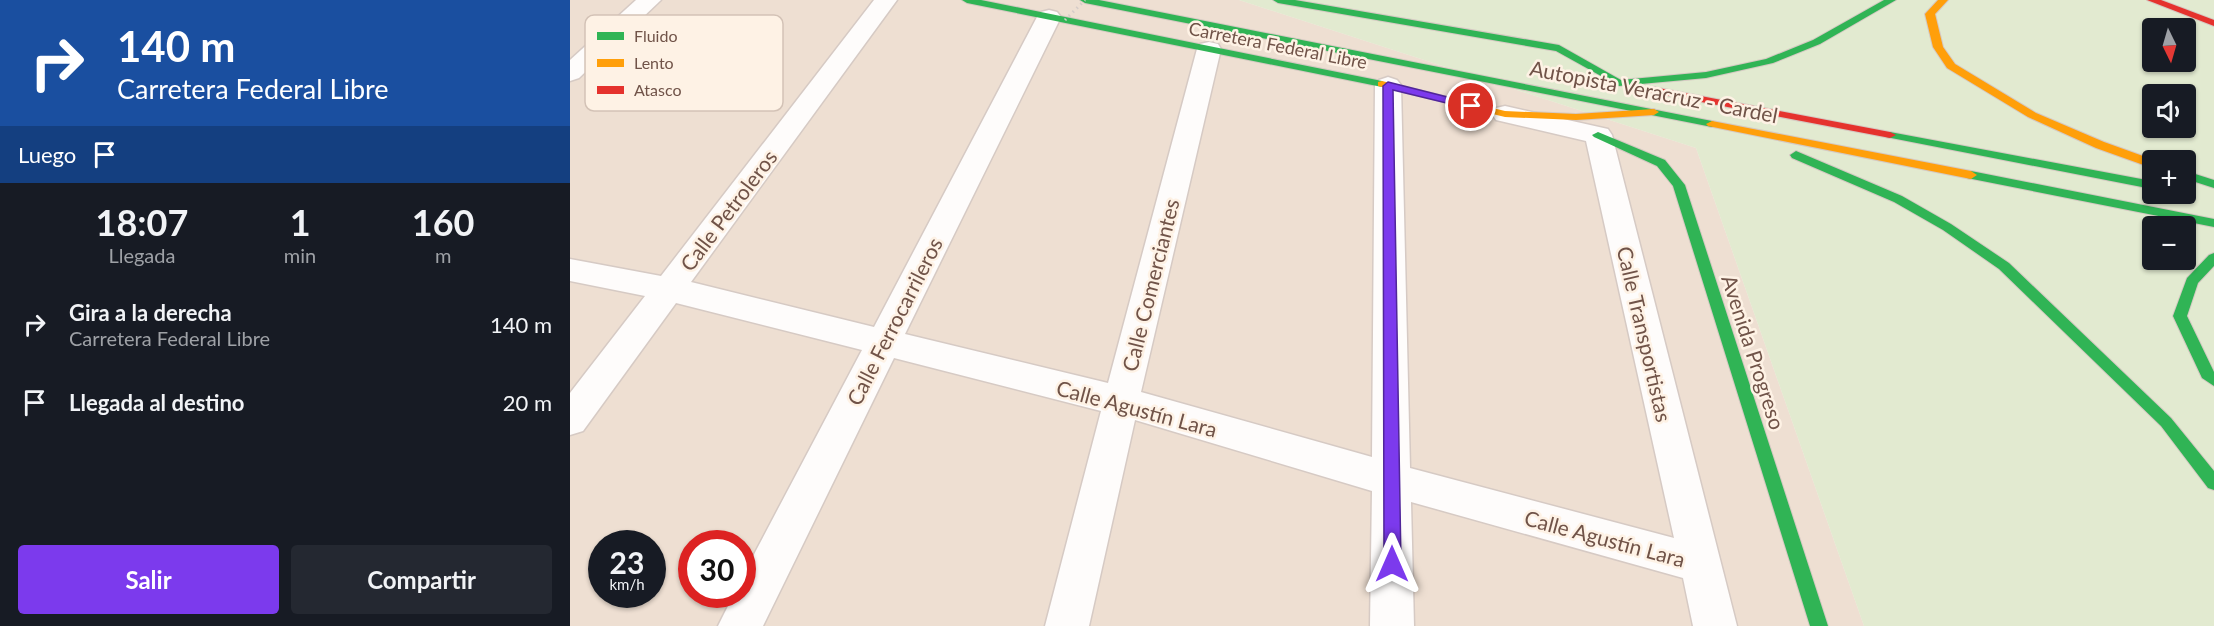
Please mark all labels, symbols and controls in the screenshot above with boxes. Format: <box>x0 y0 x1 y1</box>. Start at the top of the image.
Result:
legend <box>585 15 783 111</box>
street label: Carretera Federal Libre <box>1187 17 1369 73</box>
north arrow <box>2142 18 2196 72</box>
map controls <box>2142 18 2196 270</box>
text: 140 m <box>117 21 235 71</box>
icon: right <box>18 24 96 102</box>
text: Fluido <box>634 26 677 45</box>
text: Lento <box>634 53 674 72</box>
street label: Autopista Veracruz - Cardel <box>1528 55 1780 127</box>
text: Carretera Federal Libre <box>117 72 389 105</box>
text: Atasco <box>634 80 682 99</box>
pin <box>1445 80 1496 131</box>
button: sound <box>2142 84 2196 138</box>
icon: arrive <box>1454 89 1487 122</box>
icon: arrive <box>88 138 121 171</box>
text: Luego <box>18 141 76 168</box>
street label: Calle Petroleros <box>674 145 782 275</box>
button: + <box>2142 150 2196 204</box>
street label: Calle Comerciantes <box>1116 196 1184 374</box>
text: 18:07 <box>96 200 188 244</box>
text: 1 <box>290 200 311 244</box>
text: 160 <box>412 200 474 244</box>
button: − <box>2142 216 2196 270</box>
street label: Calle Ferrocarrileros <box>841 233 947 409</box>
text: Llegada <box>108 243 175 267</box>
text: min <box>284 243 316 267</box>
text: m <box>435 243 451 267</box>
street label: Calle Transportistas <box>1613 244 1677 424</box>
street label: Avenida Progreso <box>1717 272 1791 433</box>
text: Gira a la derecha <box>69 299 232 326</box>
icon: right <box>18 308 51 341</box>
text: 140 m <box>490 311 552 338</box>
text: Carretera Federal Libre <box>69 326 270 350</box>
street label: Calle Agustín Lara <box>1054 375 1220 441</box>
icon: arrive <box>18 386 51 419</box>
text: Llegada al destino <box>69 389 245 416</box>
text: 20 m <box>503 389 552 416</box>
street label: Calle Agustín Lara <box>1522 505 1688 571</box>
speed limit sign: 30 <box>678 530 756 608</box>
position arrow <box>1360 532 1424 596</box>
text: 23 <box>610 544 644 580</box>
button: Salir <box>18 545 279 614</box>
button: Compartir <box>291 545 552 614</box>
text: km/h <box>609 575 645 593</box>

